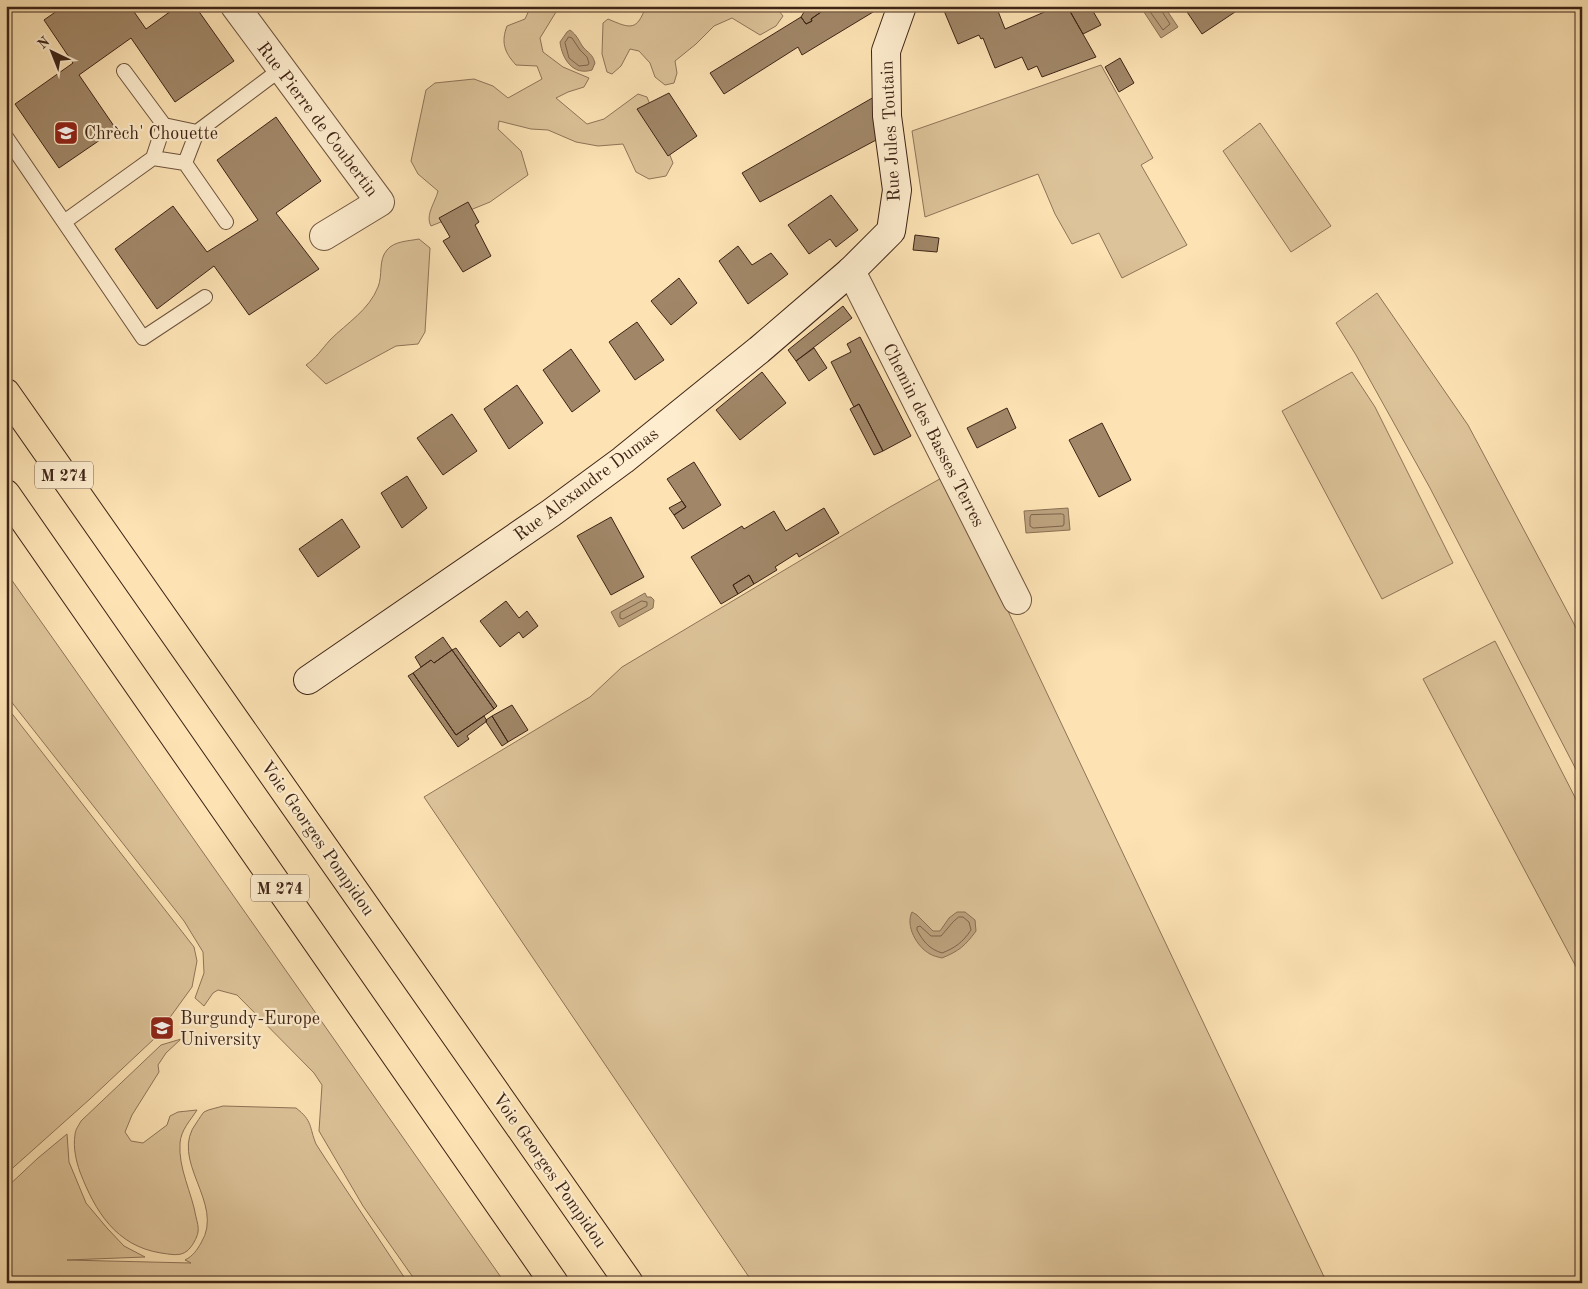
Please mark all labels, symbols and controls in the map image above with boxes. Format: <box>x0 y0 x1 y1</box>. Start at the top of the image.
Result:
north arrow <box>28 28 78 78</box>
text: N <box>35 34 53 52</box>
street label: Rue Pierre de Coubertin <box>253 39 381 200</box>
street label: Rue Jules Toutain <box>878 60 904 202</box>
school or university icon: Chrèch' Chouette <box>53 120 79 146</box>
place label: Chrèch' Chouette <box>84 125 218 143</box>
street label: Chemin des Basses Terres <box>879 341 987 530</box>
street label: Rue Alexandre Dumas <box>511 425 662 545</box>
road number: M 274 <box>35 462 93 488</box>
street label: Voie Georges Pompidou <box>257 758 378 920</box>
road number: M 274 <box>251 874 309 901</box>
place label: Burgundy-Europe University <box>180 1010 320 1049</box>
school or university icon: Burgundy-Europe University <box>149 1015 175 1041</box>
street label: Voie Georges Pompidou <box>489 1090 610 1252</box>

